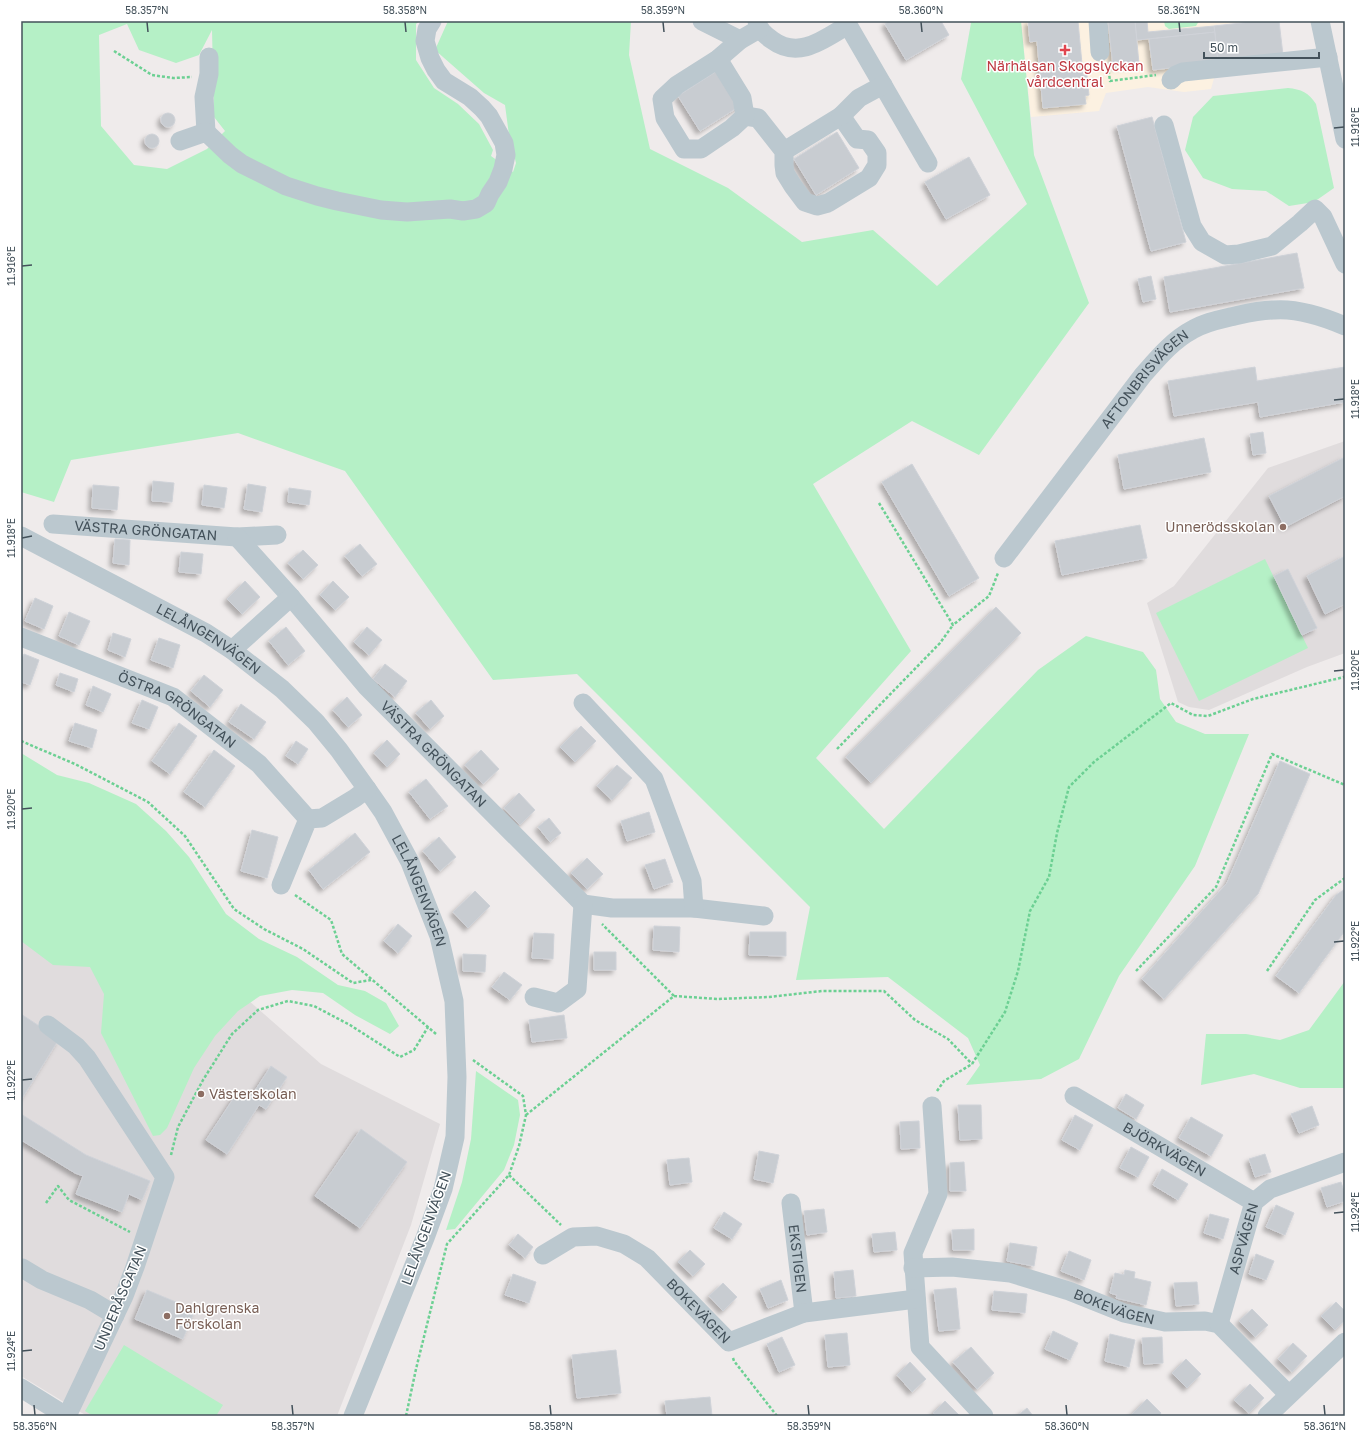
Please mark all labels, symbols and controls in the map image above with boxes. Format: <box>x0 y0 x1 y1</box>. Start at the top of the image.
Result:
text: 58.357°N <box>125 4 169 16</box>
text: 58.358°N <box>383 4 427 16</box>
text: 58.359°N <box>641 4 685 16</box>
text: 58.360°N <box>899 4 943 16</box>
text: 58.361°N <box>1158 4 1200 16</box>
scale bar <box>1204 34 1319 60</box>
text: 50 m <box>1210 40 1238 55</box>
marker: Närhälsan Skogslyckan vårdcentral <box>1059 44 1071 56</box>
place label: Närhälsan Skogslyckan vårdcentral <box>986 57 1144 90</box>
text: 11.916°E <box>1349 107 1361 147</box>
text: 11.916°E <box>5 246 17 286</box>
street label: AFTONBRISVÄGEN <box>1097 325 1192 431</box>
text: 11.918°E <box>1349 379 1361 419</box>
street label: VÄSTRA GRÖNGATAN <box>74 517 218 544</box>
text: 11.918°E <box>5 518 17 558</box>
place label: Unnerödsskolan <box>1165 518 1275 535</box>
marker: Unnerödsskolan <box>1278 522 1288 532</box>
street label: LELÅNGENVÄGEN <box>154 599 265 677</box>
text: 11.920°E <box>1349 650 1361 690</box>
street label: ÖSTRA GRÖNGATAN <box>116 667 240 751</box>
street label: VÄSTRA GRÖNGATAN <box>377 697 491 810</box>
text: 11.920°E <box>5 789 17 829</box>
street label: LELÅNGENVÄGEN <box>389 831 450 948</box>
text: 11.922°E <box>1349 921 1361 961</box>
text: 11.922°E <box>5 1060 17 1100</box>
place label: Västerskolan <box>209 1085 297 1102</box>
marker: Västerskolan <box>196 1089 206 1099</box>
street label: BJÖRKVÄGEN <box>1120 1118 1209 1180</box>
street label: LELÅNGENVÄGEN <box>397 1168 454 1287</box>
text: 11.924°E <box>1349 1192 1361 1232</box>
street label: ASPVÄGEN <box>1225 1201 1261 1276</box>
street label: EKSTIGEN <box>786 1223 811 1294</box>
street label: UNDERÅSGATAN <box>90 1243 149 1353</box>
street label: BOKEVÄGEN <box>663 1274 735 1347</box>
street label: BOKEVÄGEN <box>1071 1285 1156 1327</box>
place label: Dahlgrenska Förskolan <box>175 1299 259 1332</box>
marker: Dahlgrenska Förskolan <box>162 1311 172 1321</box>
text: 11.924°E <box>5 1331 17 1371</box>
text: 58.356°N <box>13 1420 57 1432</box>
text: 58.357°N <box>271 1420 315 1432</box>
text: 58.358°N <box>529 1420 573 1432</box>
text: 58.359°N <box>787 1420 831 1432</box>
text: 58.360°N <box>1045 1420 1089 1432</box>
text: 58.361°N <box>1304 1420 1346 1432</box>

